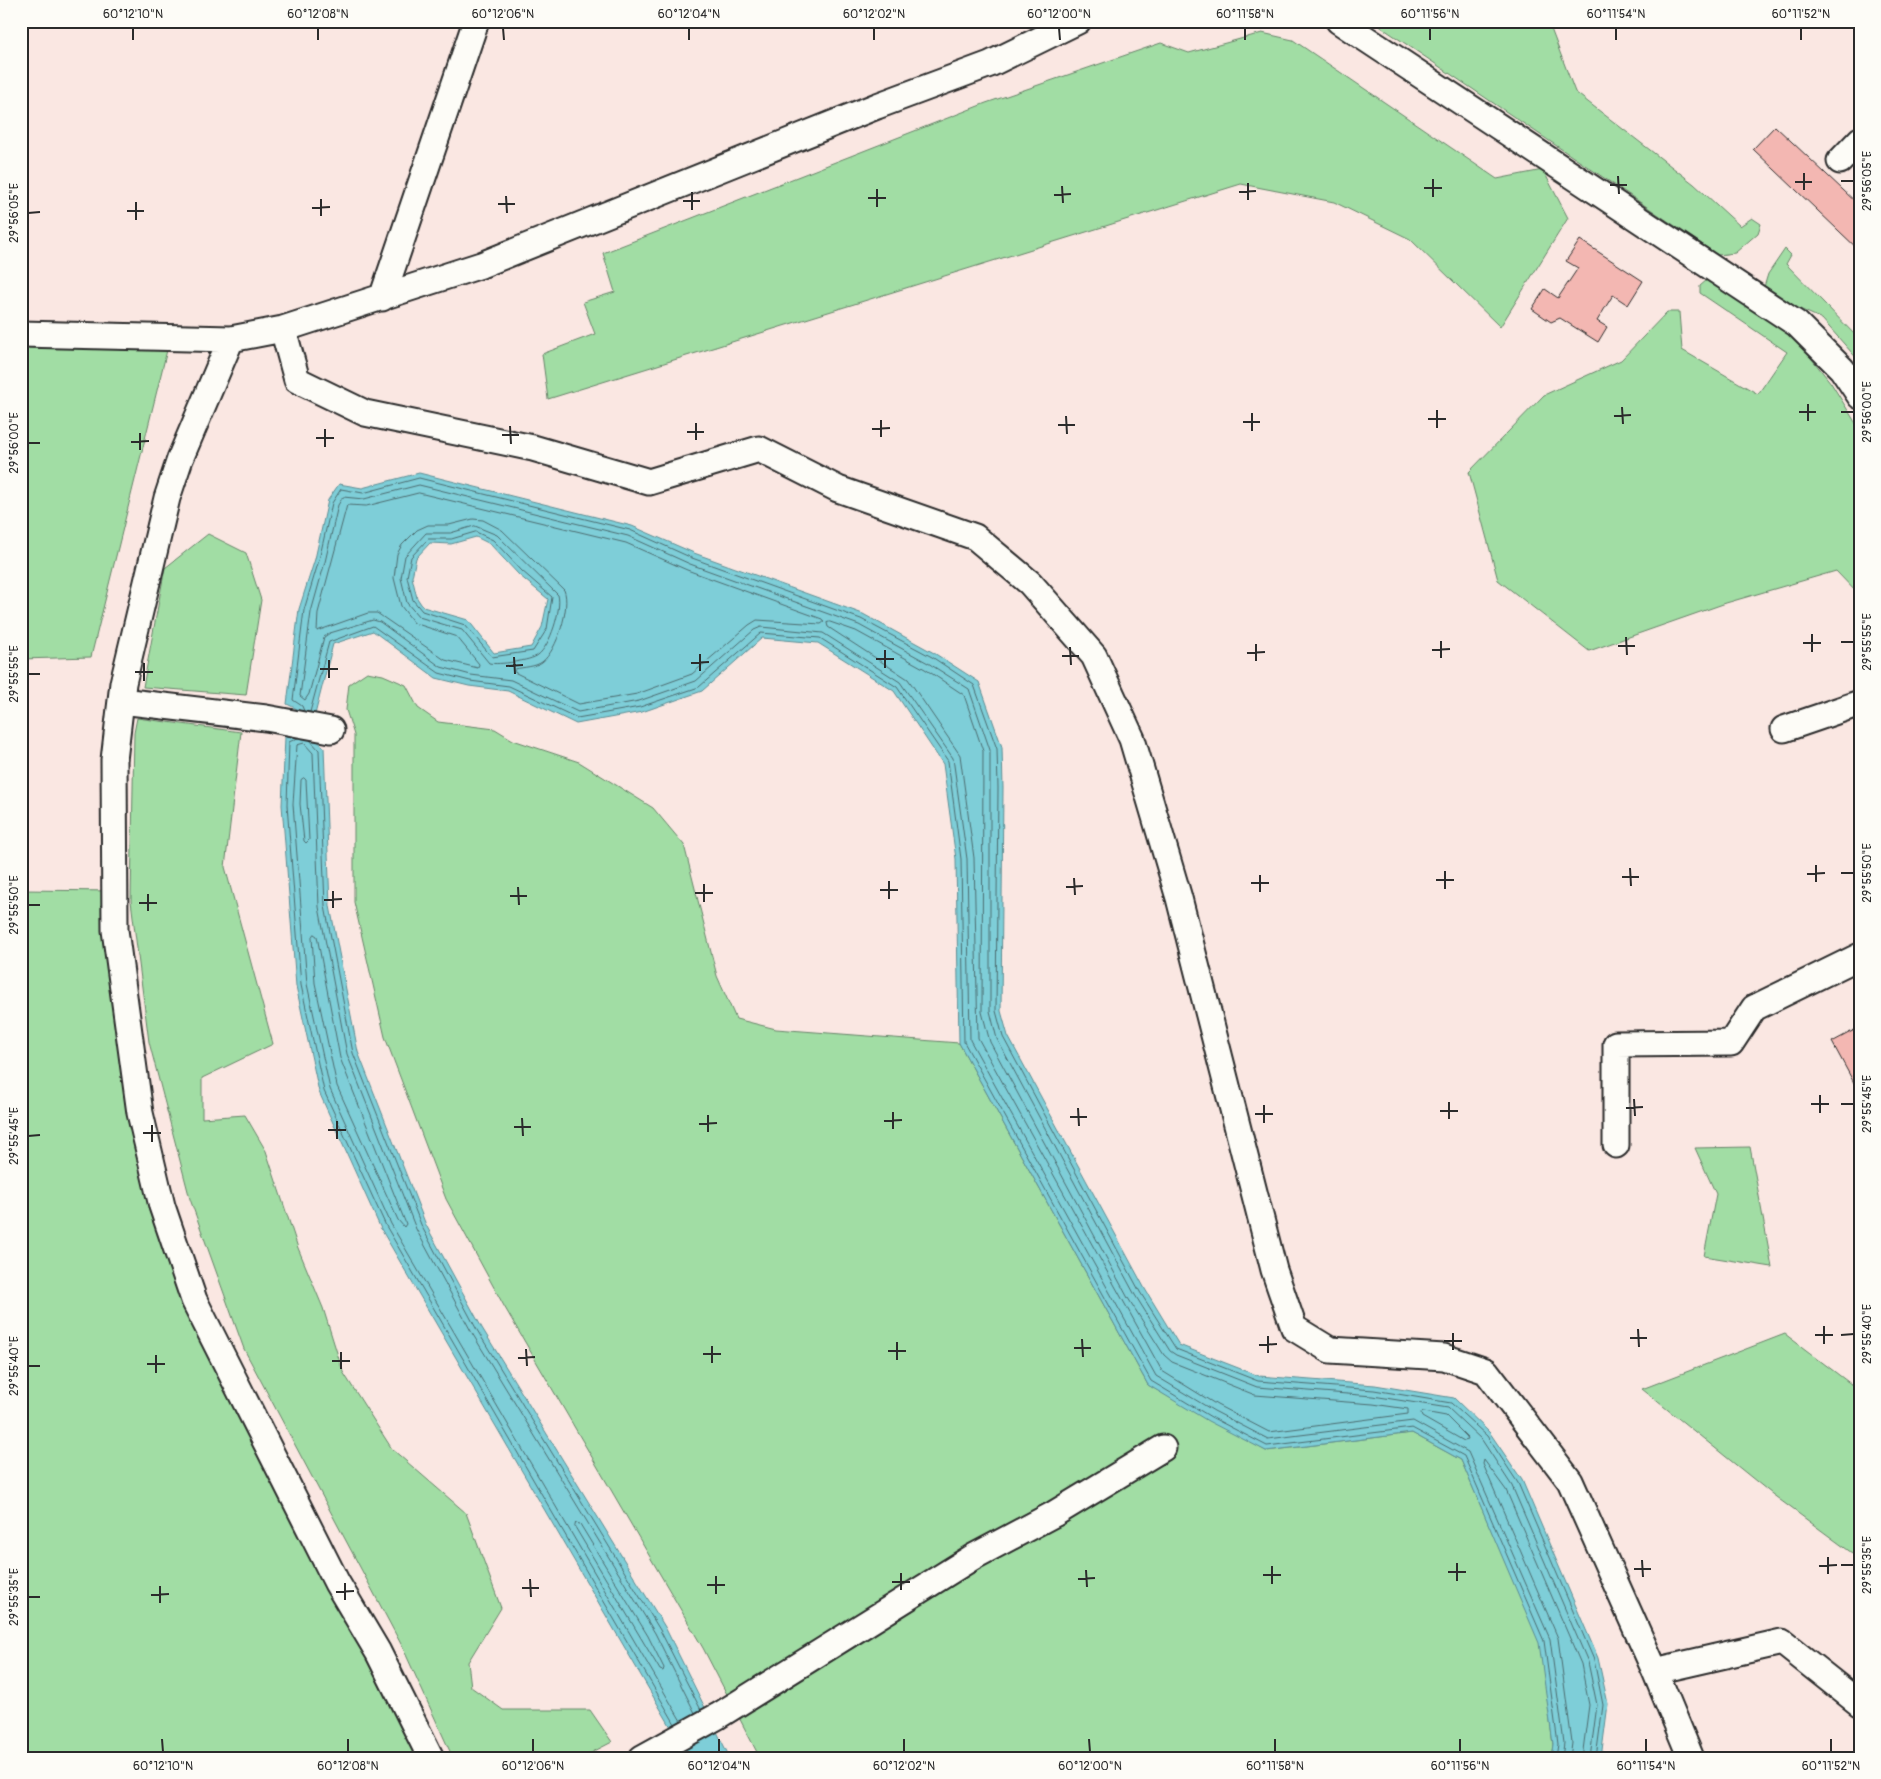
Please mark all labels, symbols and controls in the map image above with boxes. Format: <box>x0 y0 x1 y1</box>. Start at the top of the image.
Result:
text: 60°12'10"N <box>103 7 163 22</box>
text: 60°12'08"N <box>287 7 349 22</box>
text: 60°12'06"N <box>472 7 534 22</box>
text: 60°12'04"N <box>658 7 720 22</box>
text: 60°12'02"N <box>843 7 905 22</box>
text: 60°12'00"N <box>1027 7 1091 22</box>
text: 60°11'58"N <box>1216 7 1274 22</box>
text: 60°11'56"N <box>1401 7 1459 22</box>
text: 60°11'54"N <box>1587 7 1645 22</box>
text: 60°11'52"N <box>1772 7 1830 22</box>
text: 29°56'05"E <box>1860 151 1875 211</box>
text: 29°56'05"E <box>7 183 22 243</box>
text: 29°56'00"E <box>1860 381 1875 443</box>
text: 29°56'00"E <box>7 412 22 474</box>
text: 29°55'55"E <box>1860 613 1875 671</box>
text: 29°55'55"E <box>7 645 22 703</box>
text: 29°55'50"E <box>1860 843 1875 903</box>
text: 29°55'50"E <box>7 875 22 935</box>
text: 29°55'45"E <box>1860 1075 1875 1133</box>
text: 29°55'45"E <box>7 1107 22 1165</box>
text: 29°55'40"E <box>1860 1304 1875 1364</box>
text: 29°55'40"E <box>7 1336 22 1396</box>
text: 29°55'35"E <box>1860 1536 1875 1594</box>
text: 29°55'35"E <box>7 1568 22 1626</box>
text: 60°12'10"N <box>133 1759 193 1774</box>
text: 60°12'08"N <box>317 1759 379 1774</box>
text: 60°12'06"N <box>502 1759 564 1774</box>
text: 60°12'04"N <box>688 1759 750 1774</box>
text: 60°12'02"N <box>873 1759 935 1774</box>
text: 60°12'00"N <box>1058 1759 1122 1774</box>
text: 60°11'58"N <box>1246 1759 1304 1774</box>
text: 60°11'56"N <box>1431 1759 1489 1774</box>
text: 60°11'54"N <box>1617 1759 1675 1774</box>
text: 60°11'52"N <box>1802 1759 1860 1774</box>

